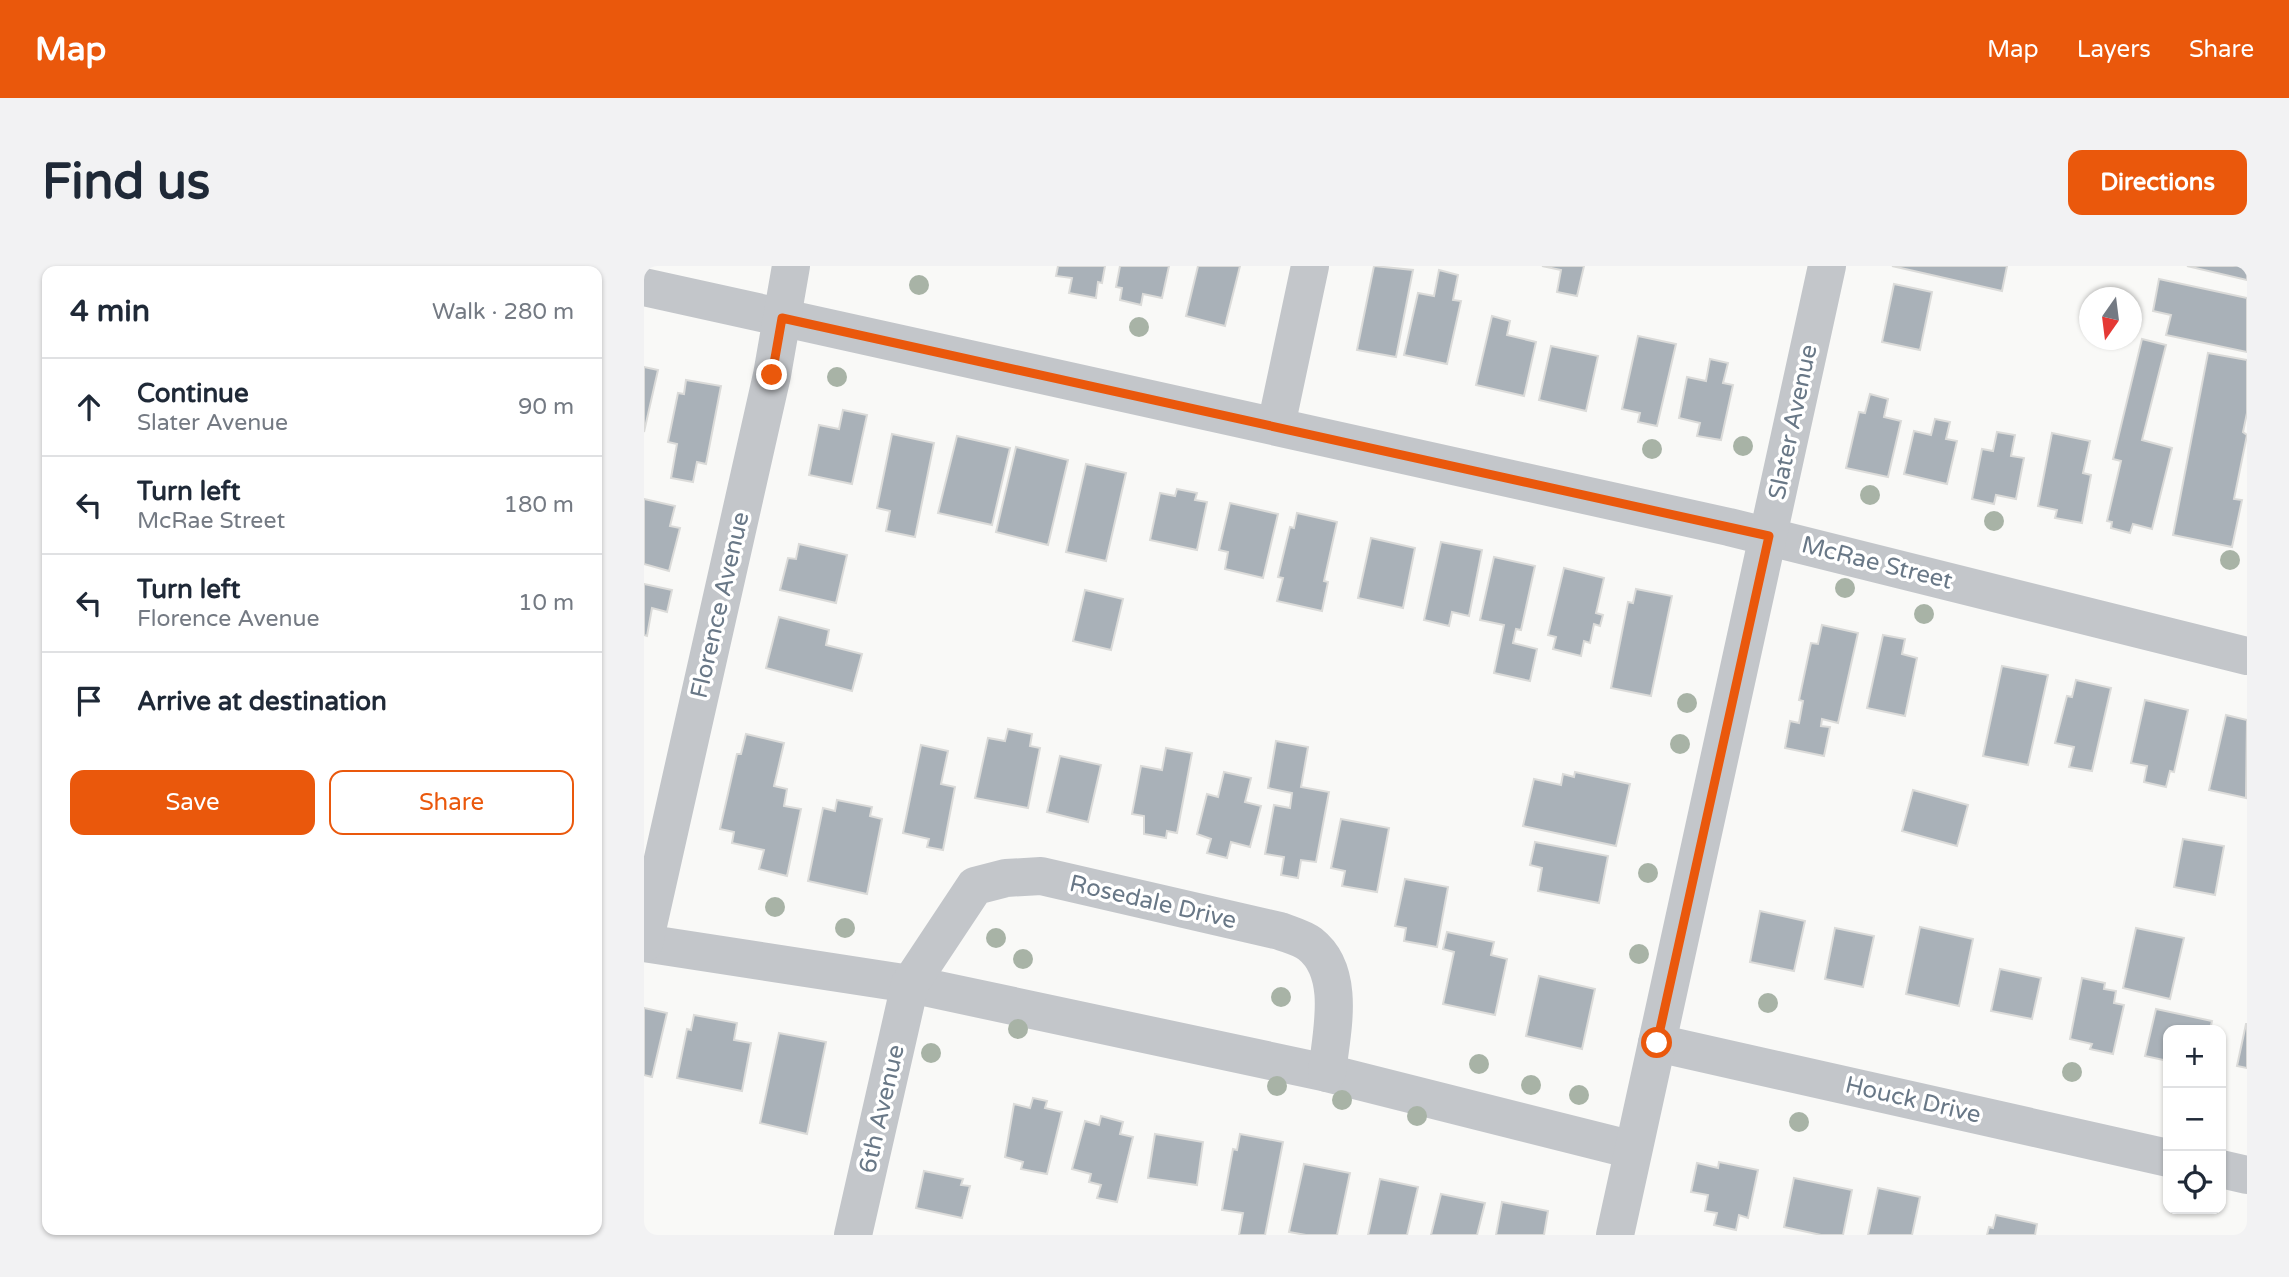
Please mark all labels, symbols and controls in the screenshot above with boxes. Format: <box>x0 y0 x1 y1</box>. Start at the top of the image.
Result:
text: Map <box>35 30 106 69</box>
text: Map <box>1987 35 2039 64</box>
text: Layers <box>2077 35 2151 64</box>
text: Share <box>2189 35 2254 64</box>
button: Directions <box>2068 150 2247 215</box>
text: Find us <box>42 153 210 212</box>
north arrow <box>2079 287 2142 350</box>
text: 4 min <box>70 293 150 330</box>
text: Walk · 280 m <box>432 298 574 326</box>
street label: Slater Avenue <box>1762 342 1824 502</box>
route end <box>756 359 787 390</box>
text: Continue <box>137 378 249 409</box>
icon: ahead <box>70 388 108 426</box>
text: 90 m <box>518 393 574 421</box>
text: Slater Avenue <box>137 409 288 437</box>
text: Turn left <box>137 476 240 507</box>
icon: left <box>70 486 108 524</box>
text: 180 m <box>504 491 574 519</box>
text: McRae Street <box>137 507 285 535</box>
street label: Florence Avenue <box>684 509 756 701</box>
street label: McRae Street <box>1798 530 1956 596</box>
text: Turn left <box>137 574 240 605</box>
icon: left <box>70 584 108 622</box>
text: 10 m <box>518 589 574 617</box>
text: Florence Avenue <box>137 605 320 633</box>
icon: arrive <box>70 682 108 720</box>
text: Arrive at destination <box>137 686 387 717</box>
button: Save <box>70 770 315 835</box>
button: Share <box>329 770 574 835</box>
street label: Rosedale Drive <box>1067 869 1239 935</box>
map controls <box>2163 1025 2226 1214</box>
button: + <box>2163 1025 2226 1088</box>
route start <box>1641 1027 1672 1058</box>
street label: 6th Avenue <box>853 1042 911 1176</box>
street label: Houck Drive <box>1842 1070 1984 1130</box>
button: − <box>2163 1088 2226 1151</box>
button: locate <box>2163 1151 2226 1214</box>

